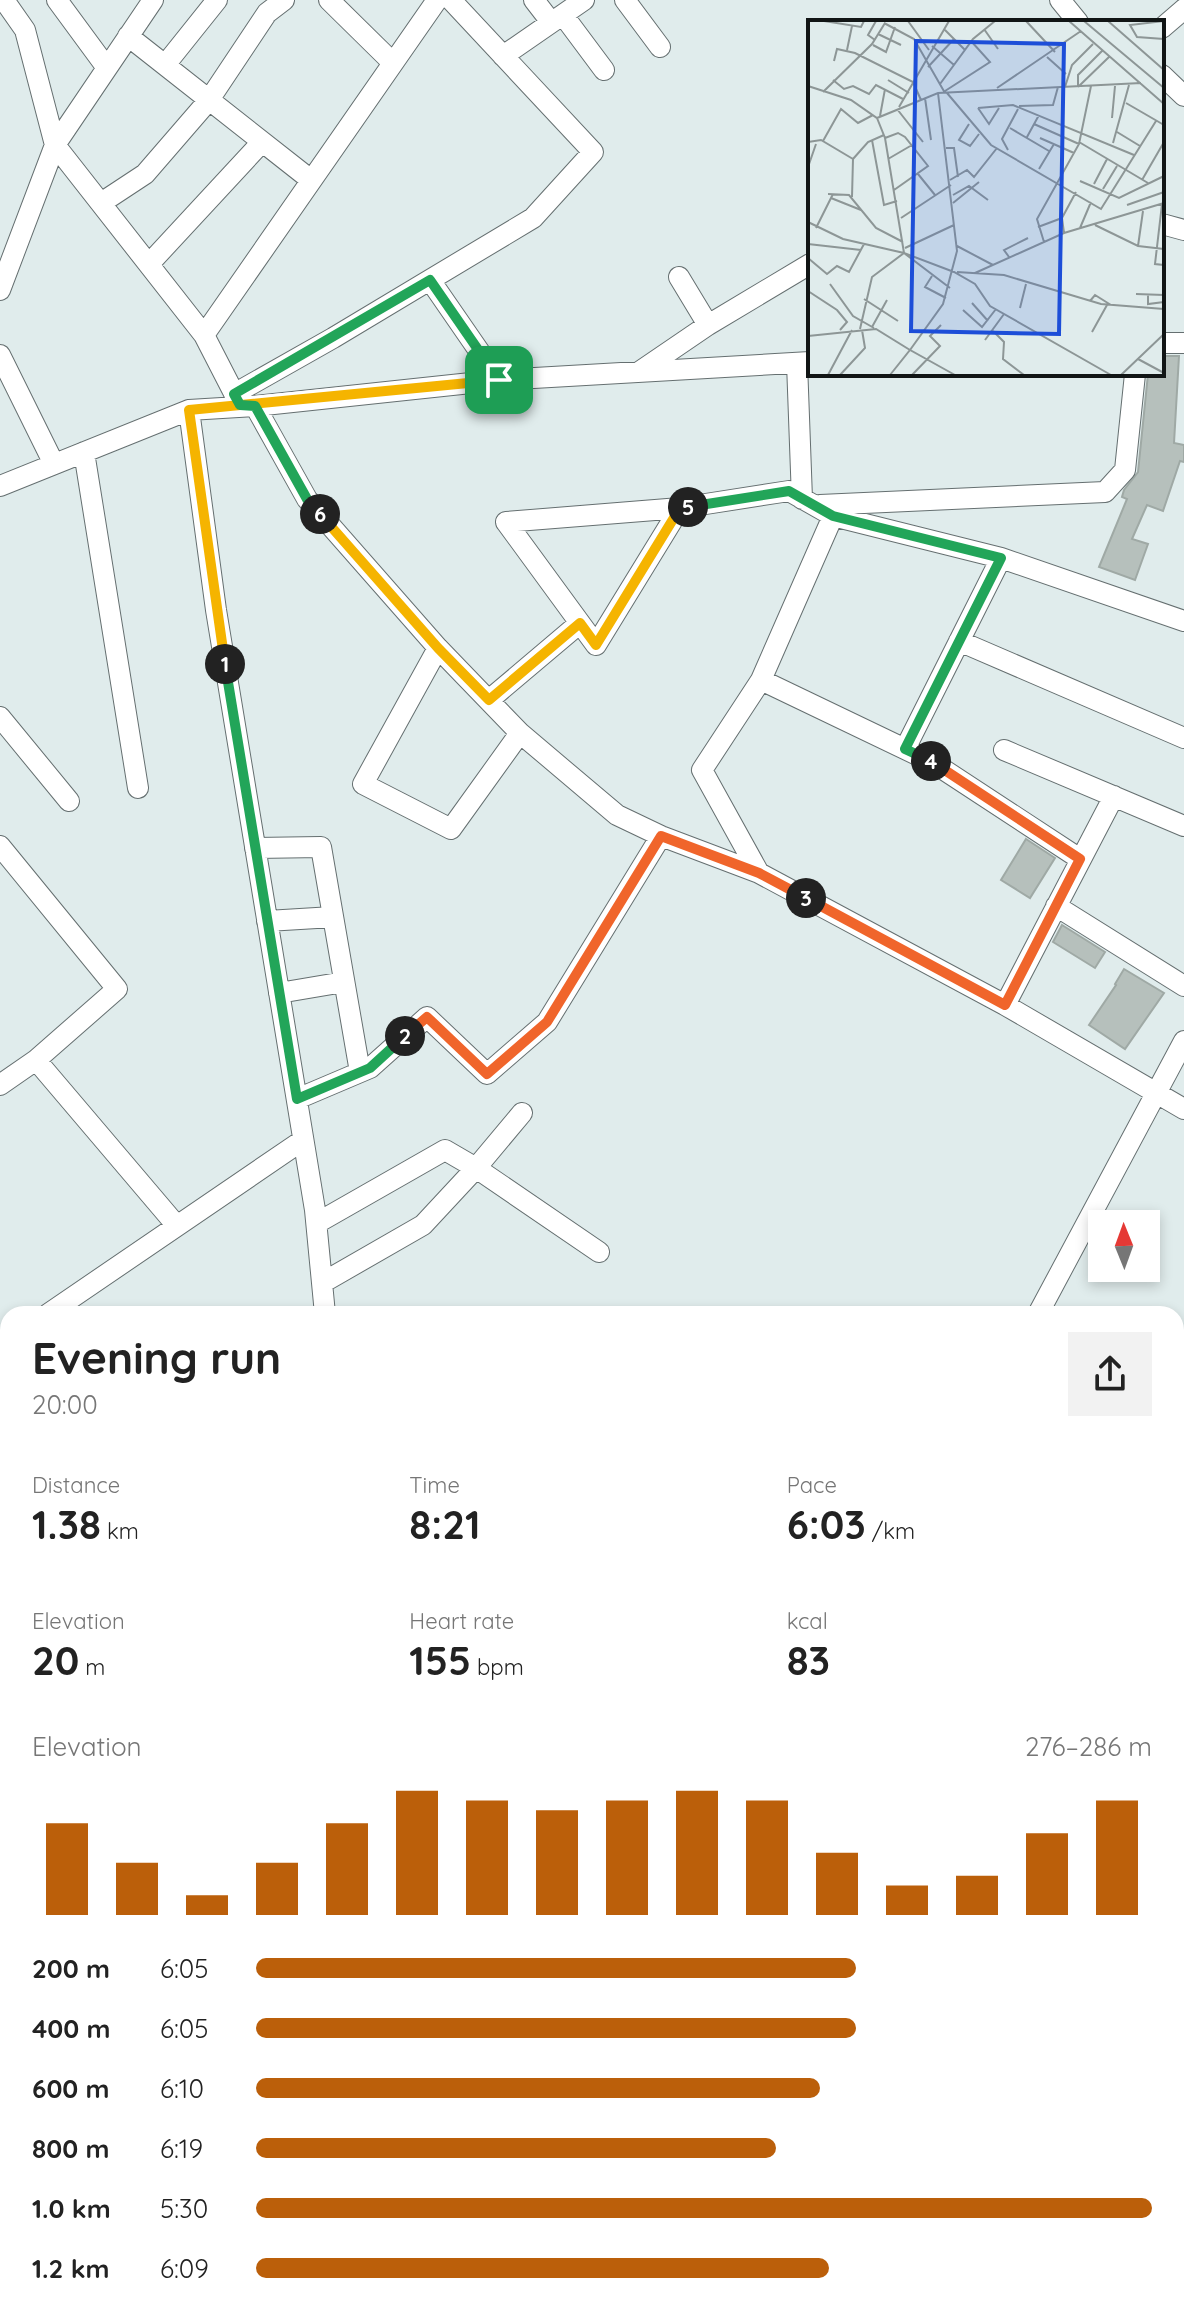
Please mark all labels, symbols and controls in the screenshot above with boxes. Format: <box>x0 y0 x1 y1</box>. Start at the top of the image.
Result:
inset map <box>808 20 1164 376</box>
pin <box>465 346 533 414</box>
icon: arrive <box>477 358 521 402</box>
pin: 5 <box>668 487 708 527</box>
text: 5 <box>682 493 694 521</box>
pin: 6 <box>300 494 340 534</box>
text: 6 <box>314 500 326 528</box>
pin: 1 <box>205 644 245 684</box>
text: 1 <box>221 650 229 678</box>
pin: 4 <box>911 741 951 781</box>
text: 4 <box>925 747 937 775</box>
pin: 3 <box>786 878 826 918</box>
text: 3 <box>800 884 812 912</box>
pin: 2 <box>385 1016 425 1056</box>
text: 2 <box>399 1022 411 1050</box>
north arrow <box>1088 1210 1160 1282</box>
map controls <box>1088 1210 1160 1282</box>
text: Evening run <box>32 1330 281 1385</box>
button: share <box>1068 1332 1152 1416</box>
text: 20:00 <box>32 1388 98 1421</box>
text: Distance <box>32 1471 120 1499</box>
text: Time <box>409 1471 460 1499</box>
text: Pace <box>787 1471 837 1499</box>
text: 1.38 <box>32 1499 101 1549</box>
text: 8:21 <box>409 1499 481 1549</box>
text: 6:03 <box>787 1499 866 1549</box>
text: km <box>101 1517 139 1545</box>
text: /km <box>866 1517 915 1545</box>
text: Elevation <box>32 1607 125 1635</box>
text: Heart rate <box>409 1607 514 1635</box>
text: kcal <box>787 1607 828 1635</box>
text: 20 <box>32 1635 79 1685</box>
text: 155 <box>409 1635 471 1685</box>
text: 83 <box>787 1635 830 1685</box>
text: m <box>79 1653 105 1681</box>
text: bpm <box>471 1653 524 1681</box>
text: Elevation <box>32 1730 142 1763</box>
text: 276–286 m <box>1025 1730 1152 1763</box>
text: 200 m <box>32 1952 110 1985</box>
text: 6:05 <box>160 1952 209 1985</box>
text: 400 m <box>32 2012 110 2045</box>
text: 6:05 <box>160 2012 209 2045</box>
text: 600 m <box>32 2072 110 2105</box>
text: 6:10 <box>160 2072 204 2105</box>
text: 800 m <box>32 2132 109 2165</box>
text: 6:19 <box>160 2132 203 2165</box>
text: 1.0 km <box>32 2192 111 2225</box>
text: 5:30 <box>160 2192 208 2225</box>
text: 1.2 km <box>32 2252 109 2285</box>
text: 6:09 <box>160 2252 209 2285</box>

